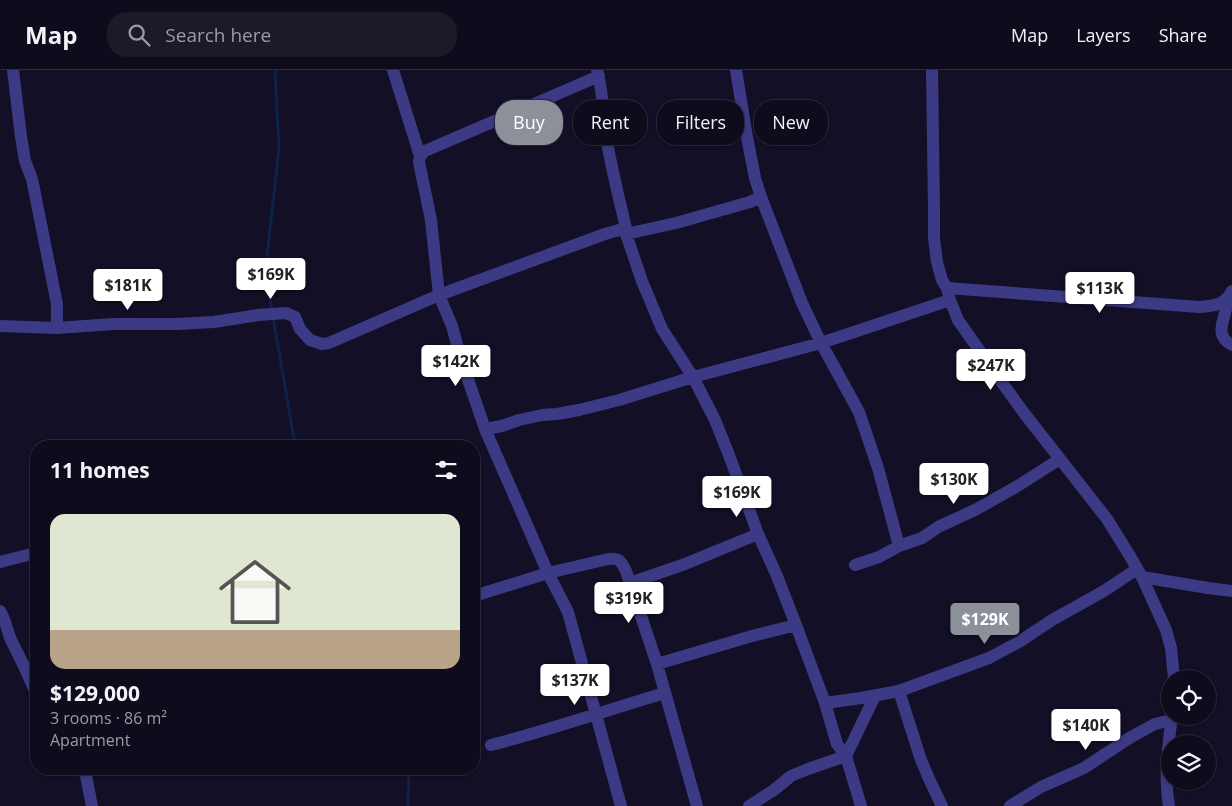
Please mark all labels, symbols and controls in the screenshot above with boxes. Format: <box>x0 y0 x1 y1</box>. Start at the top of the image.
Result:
search box <box>107 12 457 57</box>
text: Map <box>25 18 77 51</box>
icon: search <box>125 21 153 49</box>
text: Search here <box>165 22 271 48</box>
text: Map <box>1011 23 1048 47</box>
text: Layers <box>1076 23 1131 47</box>
text: Share <box>1159 23 1207 47</box>
chip: Buy <box>495 100 563 145</box>
chip: Rent <box>573 100 647 145</box>
chip: Filters <box>657 100 744 145</box>
chip: New <box>754 100 828 145</box>
pin: $169K <box>236 258 306 300</box>
text: $169K <box>247 263 295 285</box>
pin: $181K <box>93 268 163 311</box>
pin: $113K <box>1065 272 1135 314</box>
text: $181K <box>104 274 152 296</box>
text: $113K <box>1076 277 1124 299</box>
pin: $142K <box>421 344 491 387</box>
pin: $247K <box>956 348 1026 391</box>
text: $142K <box>432 350 480 372</box>
text: $247K <box>967 354 1015 376</box>
text: 11 homes <box>50 456 150 484</box>
icon: filters <box>432 456 460 484</box>
pin: $130K <box>919 462 989 505</box>
text: $130K <box>930 468 978 490</box>
pin: $169K <box>702 476 772 518</box>
text: $169K <box>713 481 761 503</box>
icon: home <box>210 547 300 637</box>
pin: $319K <box>594 582 664 624</box>
text: $319K <box>605 587 653 609</box>
pin: $129K <box>950 602 1020 645</box>
text: $129K <box>961 608 1009 630</box>
pin: $137K <box>540 664 610 706</box>
text: $137K <box>551 669 599 691</box>
map controls <box>1161 670 1216 790</box>
button: locate <box>1161 670 1216 725</box>
text: $129,000 <box>50 679 140 707</box>
text: 3 rooms · 86 m² <box>50 707 167 729</box>
pin: $140K <box>1051 708 1121 751</box>
text: $140K <box>1062 714 1110 736</box>
text: Apartment <box>50 729 130 751</box>
button: layers <box>1161 735 1216 790</box>

